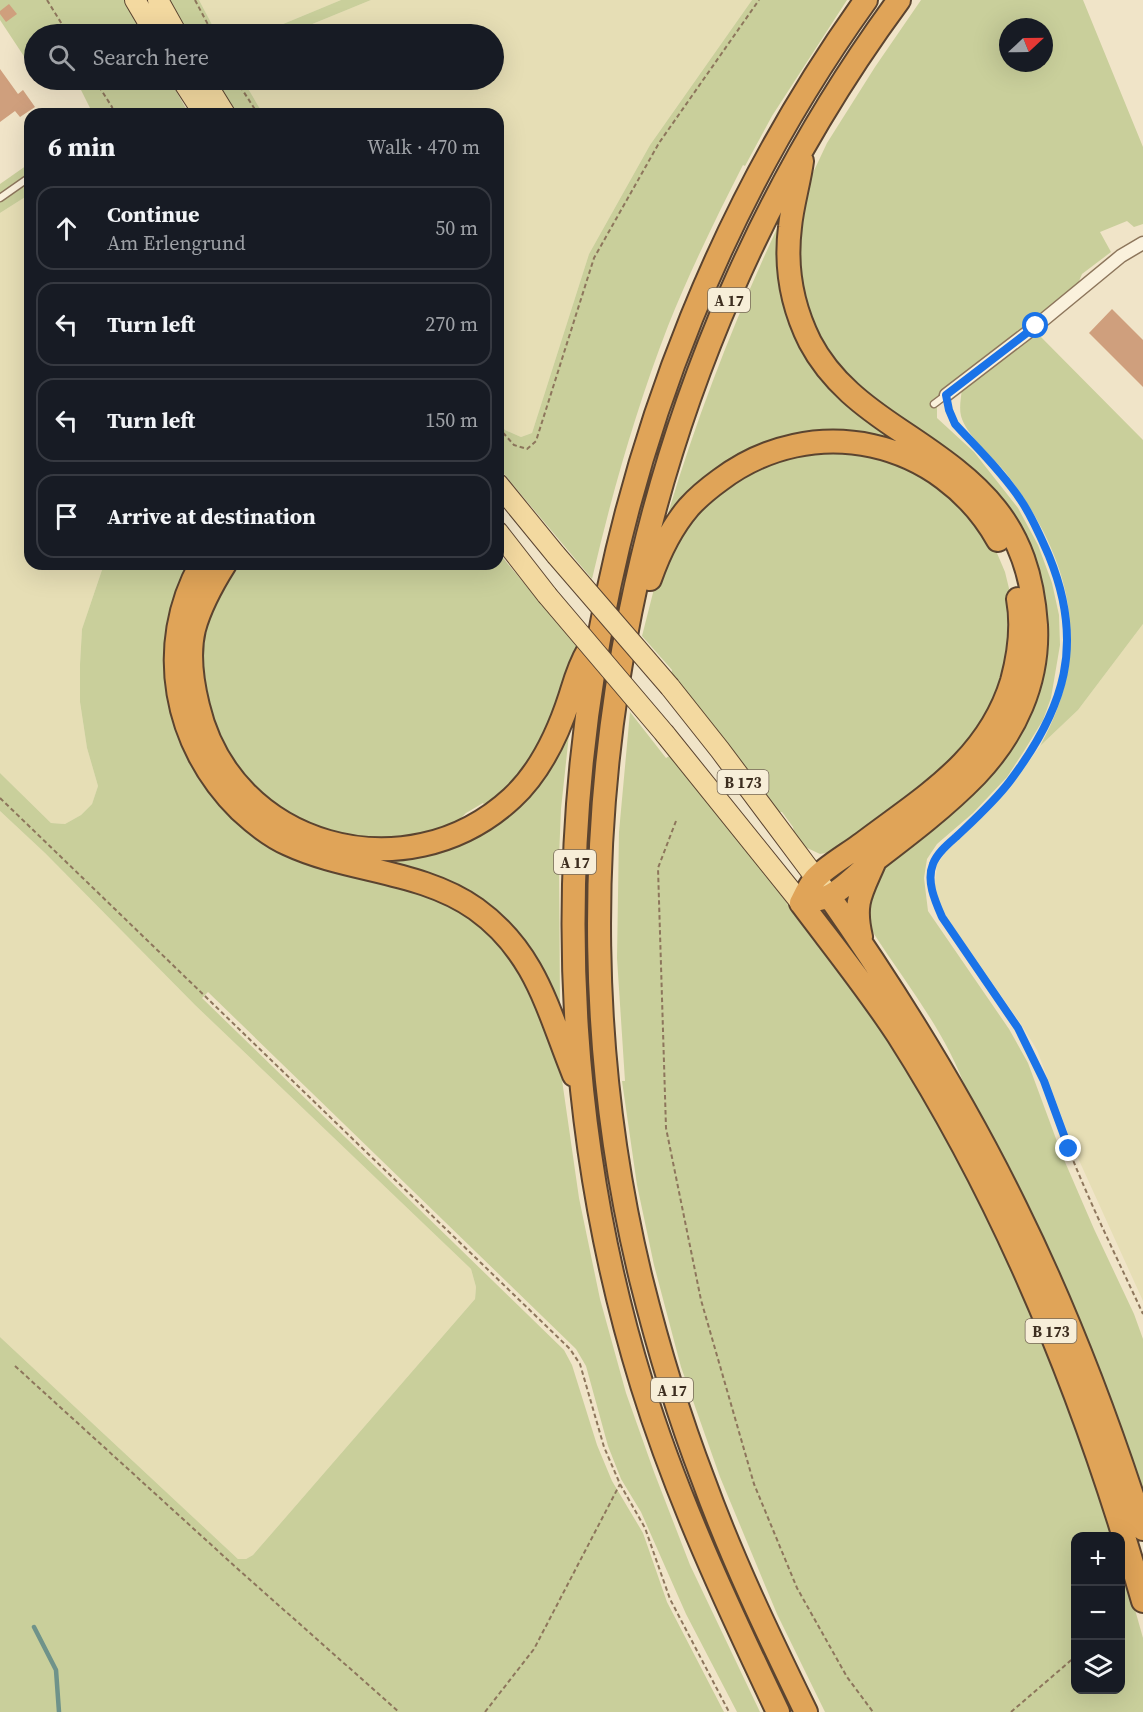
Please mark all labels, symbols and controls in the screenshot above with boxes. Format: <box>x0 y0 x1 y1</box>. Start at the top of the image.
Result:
north arrow <box>999 18 1053 72</box>
search box <box>24 24 504 90</box>
icon: search <box>45 41 78 74</box>
text: Search here <box>93 42 209 72</box>
text: 6 min <box>48 129 115 165</box>
text: Walk · 470 m <box>367 133 480 161</box>
text: Continue <box>107 199 200 229</box>
icon: ahead <box>50 212 83 245</box>
text: 50 m <box>435 214 478 242</box>
text: Am Erlengrund <box>107 229 245 257</box>
road number: A 17 <box>708 288 750 312</box>
icon: left <box>50 308 83 341</box>
text: Turn left <box>107 309 195 339</box>
text: 270 m <box>425 310 478 338</box>
route start <box>1022 312 1048 338</box>
icon: left <box>50 404 83 437</box>
text: Turn left <box>107 405 195 435</box>
text: 150 m <box>425 406 478 434</box>
icon: arrive <box>50 500 83 533</box>
text: Arrive at destination <box>107 501 316 531</box>
road number: B 173 <box>718 770 768 794</box>
road number: A 17 <box>554 850 596 874</box>
route end <box>1055 1135 1081 1161</box>
road number: B 173 <box>1026 1319 1076 1343</box>
road number: A 17 <box>651 1378 693 1402</box>
map controls <box>1071 1532 1125 1694</box>
button: + <box>1071 1532 1125 1586</box>
button: − <box>1071 1586 1125 1640</box>
button: layers <box>1071 1640 1125 1694</box>

